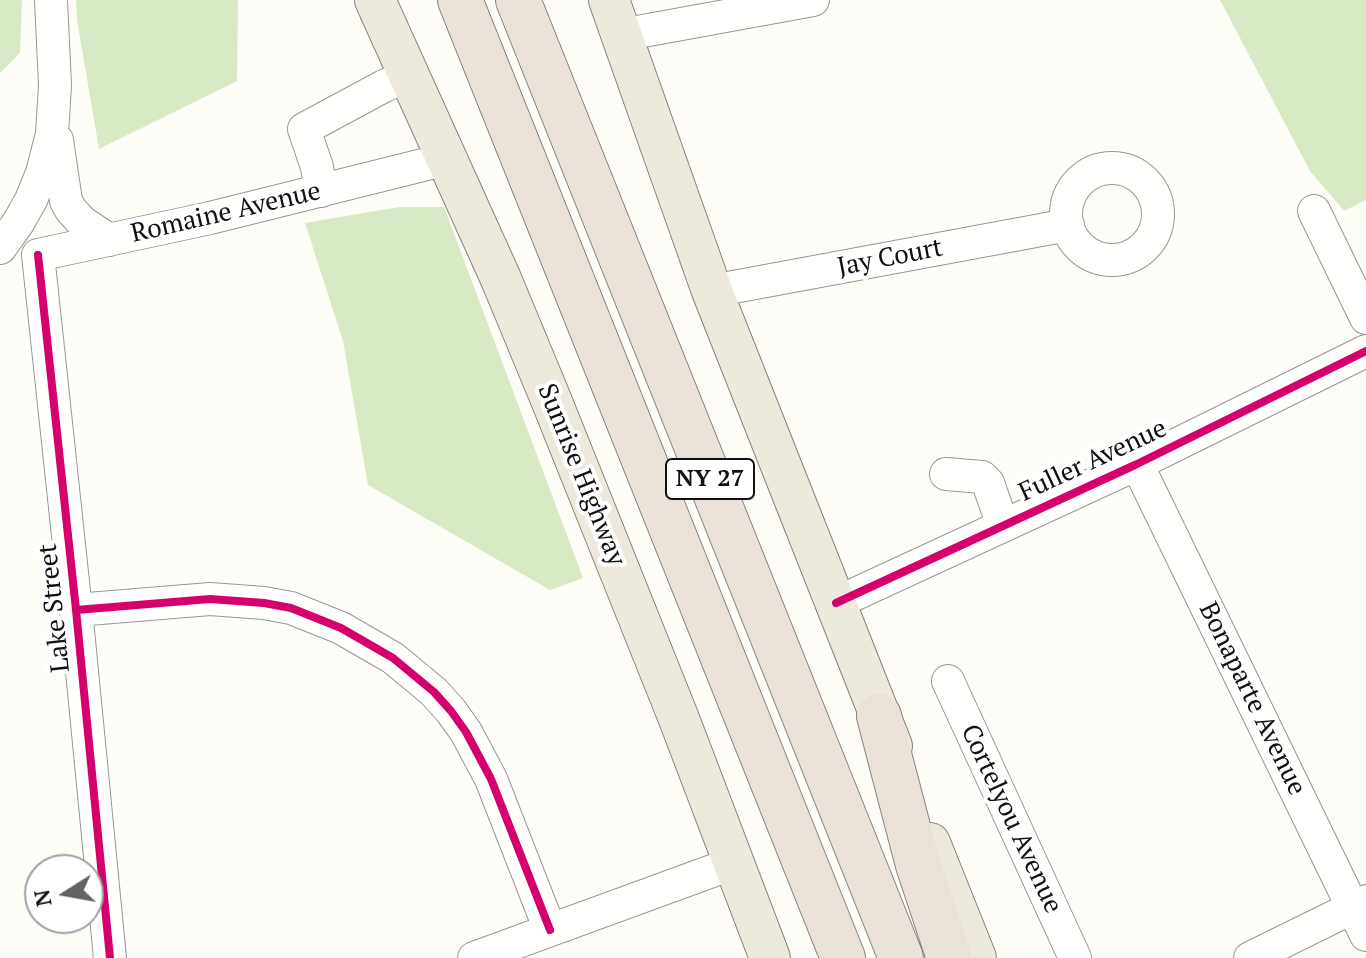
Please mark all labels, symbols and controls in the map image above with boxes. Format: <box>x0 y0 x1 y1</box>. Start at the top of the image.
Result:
street label: Romaine Avenue <box>128 176 324 250</box>
street label: Jay Court <box>835 233 945 283</box>
street label: Sunrise Highway <box>530 379 632 571</box>
street label: Fuller Avenue <box>1014 413 1172 509</box>
road number: NY 27 <box>666 459 754 499</box>
street label: Lake Street <box>33 542 77 674</box>
street label: Bonaparte Avenue <box>1192 597 1312 801</box>
street label: Cortelyou Avenue <box>954 720 1068 918</box>
north arrow <box>24 854 104 934</box>
text: N <box>26 887 58 909</box>

